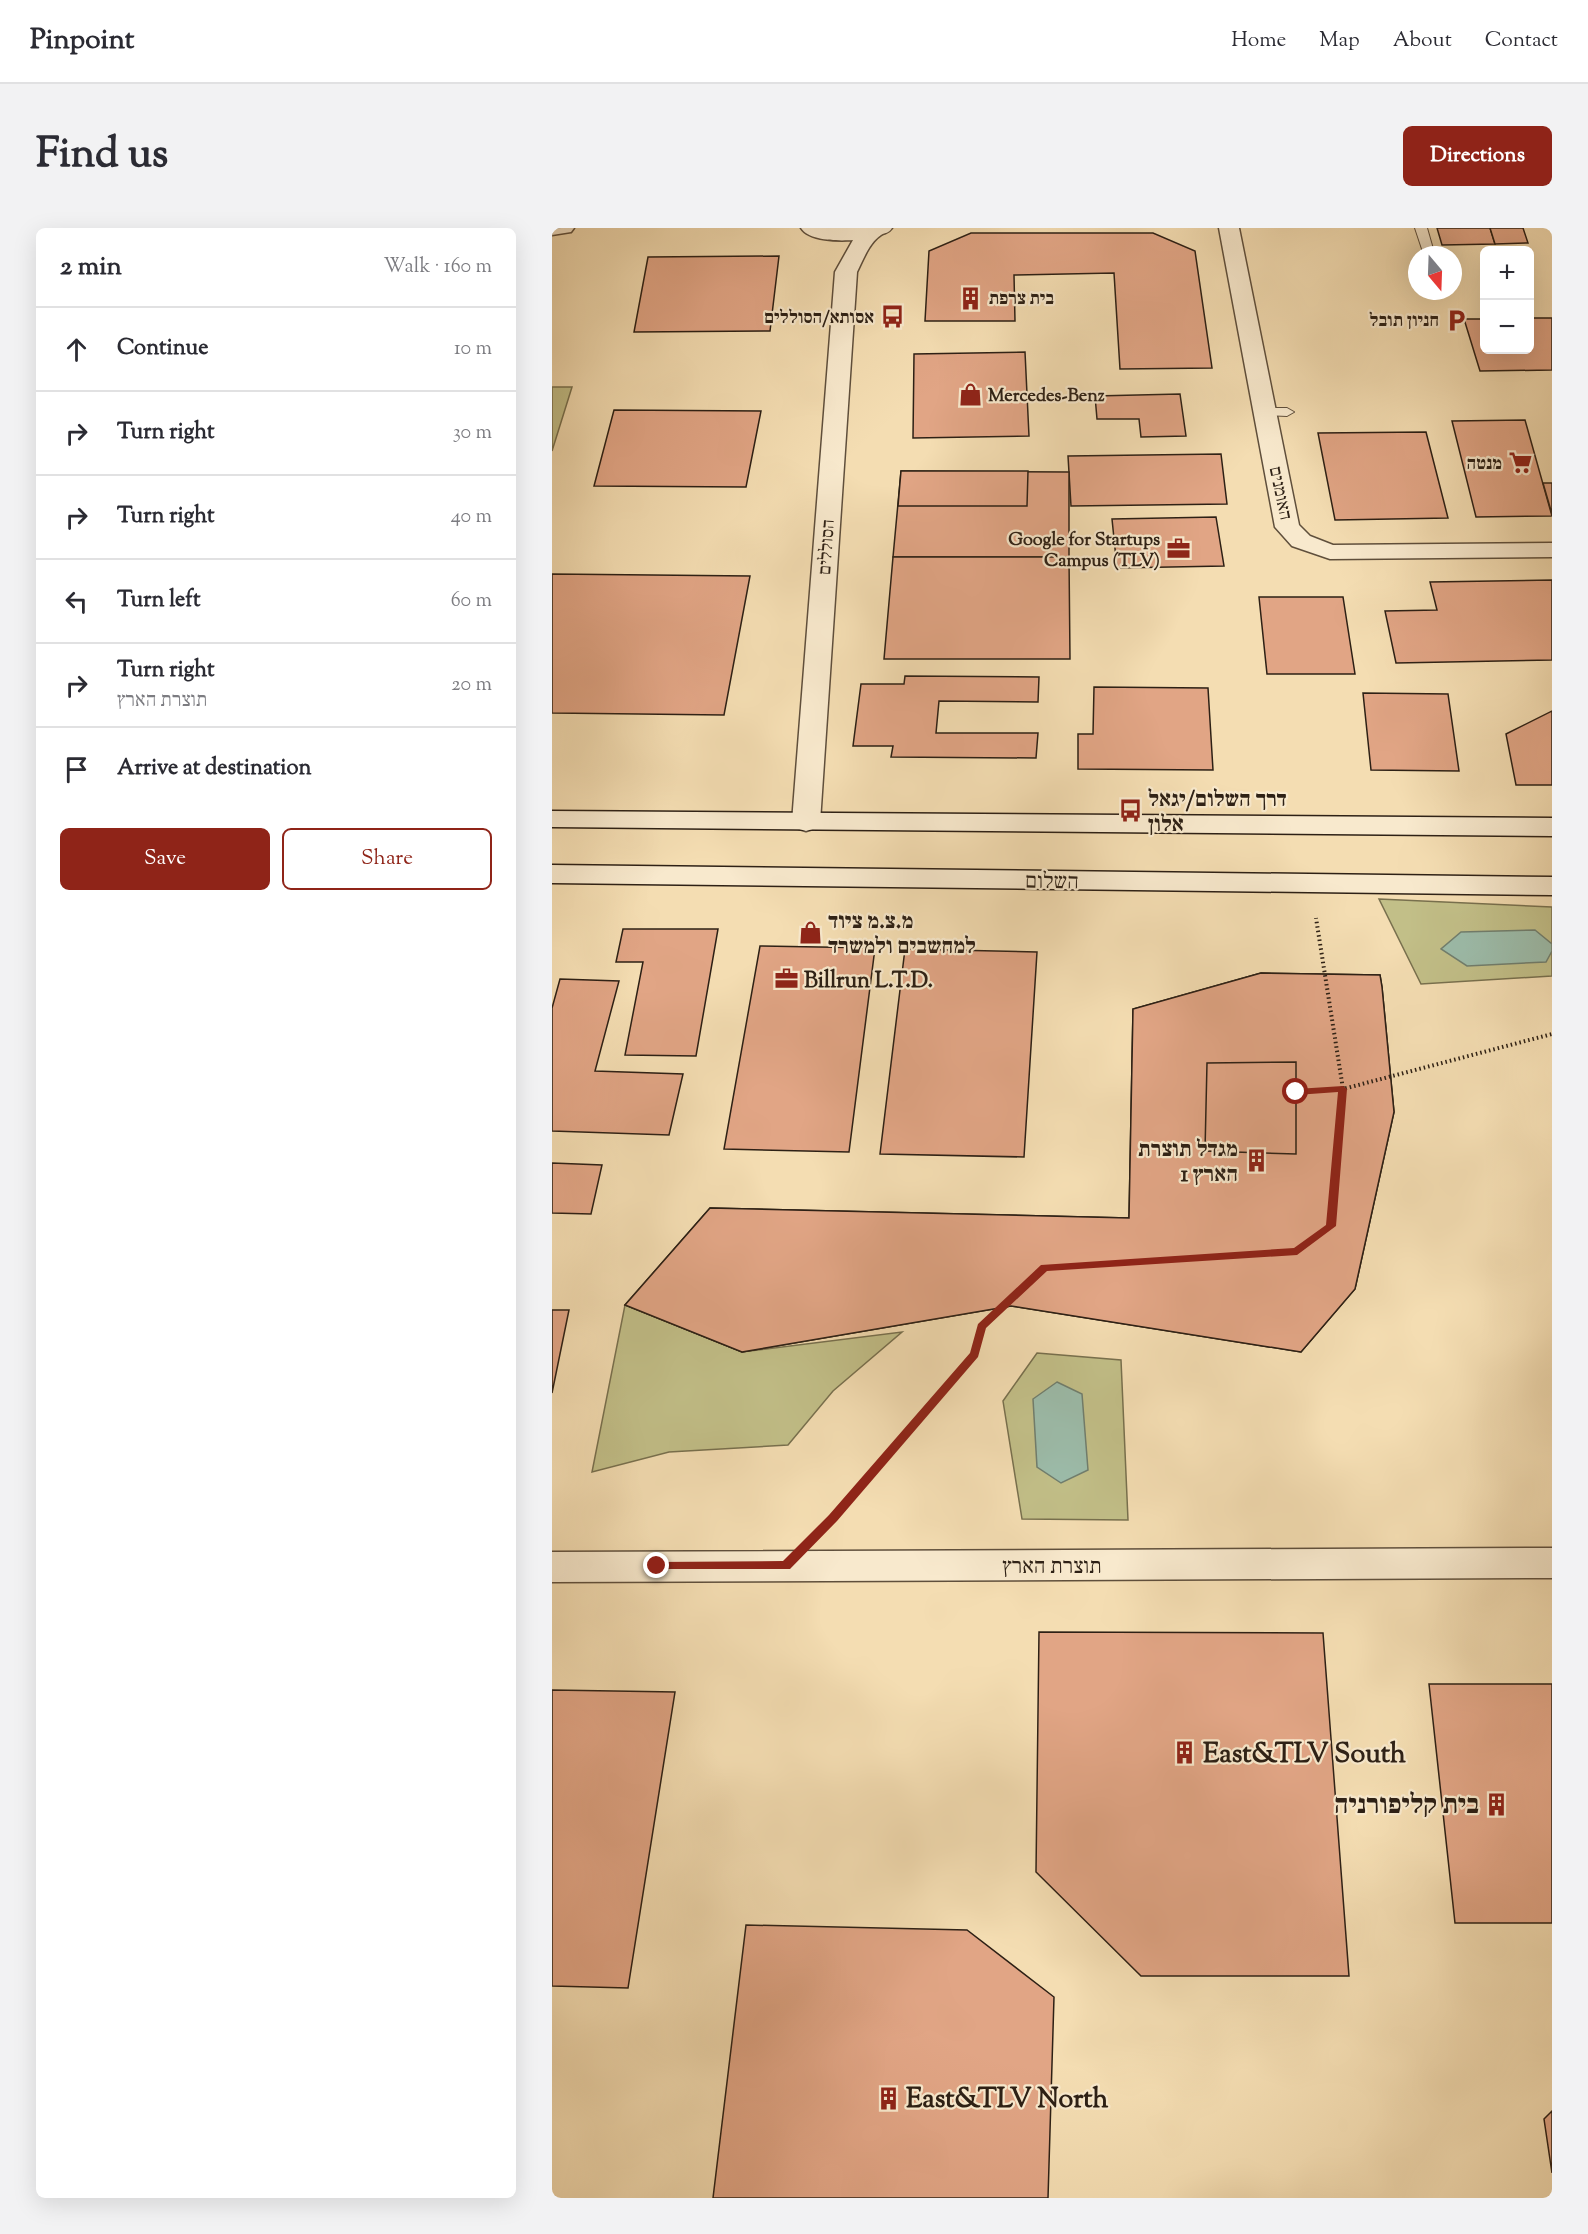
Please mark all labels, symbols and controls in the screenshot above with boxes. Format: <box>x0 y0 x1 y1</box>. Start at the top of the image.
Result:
text: Pinpoint <box>30 21 134 61</box>
text: Home <box>1231 26 1286 56</box>
text: Map <box>1319 26 1360 56</box>
text: About <box>1393 26 1452 56</box>
text: Contact <box>1485 26 1558 56</box>
text: Find us <box>36 126 168 186</box>
button: Directions <box>1403 126 1552 186</box>
north arrow <box>1408 246 1462 300</box>
map controls <box>1480 246 1534 354</box>
button: + <box>1480 246 1534 300</box>
text: 2 min <box>60 249 122 286</box>
text: Walk · 160 m <box>383 253 492 282</box>
building icon: בית צרפת <box>958 285 984 311</box>
place label: בית צרפת <box>989 287 1054 313</box>
button: − <box>1480 300 1534 354</box>
bus stop icon: אסותא/הסוללים <box>879 304 905 330</box>
place label: אסותא/הסוללים <box>764 306 874 332</box>
parking icon: חניון תובל <box>1444 307 1470 333</box>
place label: חניון תובל <box>1369 309 1439 335</box>
icon: ahead <box>60 333 93 366</box>
text: Continue <box>117 333 208 365</box>
text: 10 m <box>454 335 492 364</box>
shop icon: Mercedes-Benz <box>957 382 983 408</box>
place label: Mercedes-Benz <box>988 384 1105 410</box>
icon: right <box>60 417 93 450</box>
text: Turn right <box>117 417 214 449</box>
text: 30 m <box>453 419 492 448</box>
supermarket icon: מנטה <box>1507 450 1533 476</box>
place label: מנטה <box>1467 452 1502 478</box>
street label: האומנים <box>1261 464 1297 523</box>
icon: right <box>60 501 93 534</box>
text: Turn right <box>117 501 214 533</box>
text: 40 m <box>451 503 492 532</box>
street label: הסוללים <box>813 518 843 576</box>
place label: Google for Startups Campus (TLV) <box>1008 528 1160 575</box>
office icon: Google for Startups Campus (TLV) <box>1165 536 1191 562</box>
icon: left <box>60 585 93 618</box>
text: Turn left <box>117 585 200 617</box>
text: 60 m <box>451 587 492 616</box>
text: Turn right <box>117 655 214 687</box>
icon: right <box>60 669 93 702</box>
text: 20 m <box>451 671 492 700</box>
text: תוצרת הארץ <box>117 687 207 716</box>
icon: arrive <box>60 753 93 786</box>
text: Arrive at destination <box>117 753 312 785</box>
place label: דרך השלום/יגאל אלון <box>1148 785 1287 842</box>
bus stop icon: דרך השלום/יגאל אלון <box>1117 798 1143 824</box>
button: Save <box>60 828 270 890</box>
button: Share <box>282 828 492 890</box>
street label: השלום <box>1025 867 1079 899</box>
place label: מ.צ.מ ציוד למחשבים ולמשרד <box>828 907 976 964</box>
shop icon: מ.צ.מ ציוד למחשבים ולמשרד <box>797 920 823 946</box>
office icon: Billrun L.T.D. <box>773 966 799 992</box>
place label: Billrun L.T.D. <box>804 966 933 998</box>
route start <box>1282 1078 1308 1104</box>
place label: מגדל תוצרת הארץ 1 <box>1138 1135 1238 1192</box>
building icon: מגדל תוצרת הארץ 1 <box>1243 1148 1269 1174</box>
route end <box>643 1552 669 1578</box>
street label: תוצרת הארץ <box>1002 1552 1102 1584</box>
place label: East&TLV South <box>1203 1736 1406 1775</box>
building icon: East&TLV South <box>1172 1740 1198 1766</box>
place label: בית קליפורניה <box>1334 1787 1479 1826</box>
building icon: בית קליפורניה <box>1484 1791 1510 1817</box>
place label: East&TLV North <box>906 2081 1109 2120</box>
building icon: East&TLV North <box>875 2085 901 2111</box>

